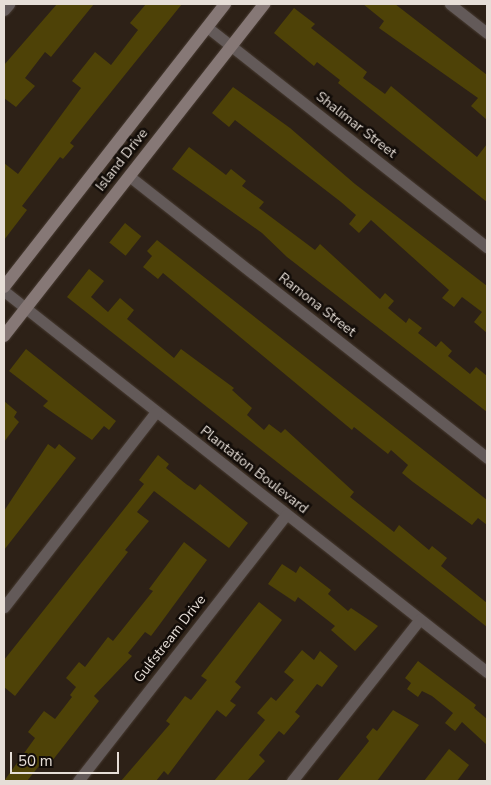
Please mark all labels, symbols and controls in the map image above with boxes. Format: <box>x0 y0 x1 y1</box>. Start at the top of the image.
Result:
street label: Shalimar Street <box>312 88 400 162</box>
street label: Island Drive <box>92 125 152 195</box>
street label: Ramona Street <box>275 270 359 340</box>
street label: Plantation Boulevard <box>197 423 311 517</box>
street label: Gulfstream Drive <box>131 592 209 686</box>
scale bar <box>12 742 121 774</box>
text: 50 m <box>18 751 53 771</box>

